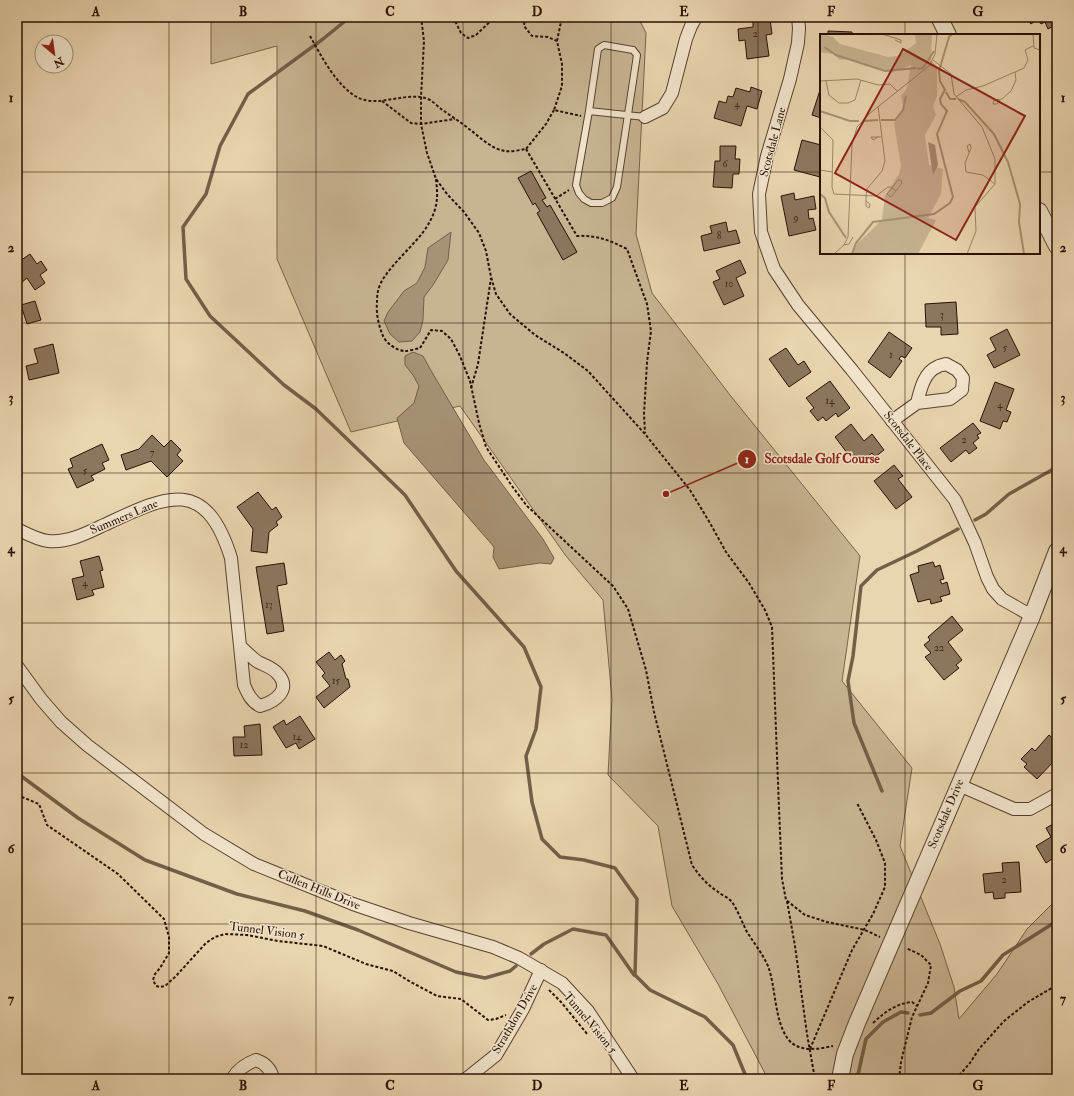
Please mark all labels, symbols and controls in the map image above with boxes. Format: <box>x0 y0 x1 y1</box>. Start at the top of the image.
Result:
text: A <box>91 4 101 20</box>
text: B <box>239 4 247 20</box>
text: C <box>385 4 395 20</box>
text: D <box>532 4 543 20</box>
text: E <box>679 4 689 20</box>
text: F <box>827 4 836 20</box>
text: G <box>973 4 984 20</box>
house number: 2 <box>752 28 758 40</box>
north arrow <box>34 34 74 74</box>
inset map <box>820 34 1040 254</box>
text: N <box>50 54 67 71</box>
text: 1 <box>9 90 14 106</box>
text: 1 <box>1061 90 1066 106</box>
house number: 4 <box>734 98 740 110</box>
street label: Scotsdale Lane <box>757 106 789 178</box>
house number: 6 <box>722 158 728 170</box>
house number: 9 <box>792 212 799 224</box>
house number: 8 <box>717 230 722 242</box>
text: 2 <box>8 240 15 256</box>
text: 2 <box>1060 240 1067 256</box>
house number: 10 <box>725 278 733 290</box>
house number: 3 <box>940 309 944 321</box>
house number: 5 <box>1003 342 1008 354</box>
house number: 1 <box>889 349 893 361</box>
text: 3 <box>9 390 14 406</box>
text: 3 <box>1061 390 1066 406</box>
house number: 14 <box>826 395 835 407</box>
house number: 4 <box>997 399 1003 411</box>
street label: Scotsdale Place <box>880 408 936 474</box>
house number: 2 <box>961 434 967 446</box>
callout: Scotsdale Golf Course <box>737 446 888 471</box>
house number: 7 <box>150 447 155 459</box>
text: Scotsdale Golf Course <box>764 451 880 467</box>
text: 1 <box>745 452 749 467</box>
house number: 5 <box>83 465 88 477</box>
street label: Summers Lane <box>88 496 160 538</box>
text: 4 <box>6 541 15 557</box>
text: 4 <box>1058 541 1067 557</box>
house number: 4 <box>82 577 88 589</box>
house number: 13 <box>265 599 273 611</box>
house number: 22 <box>934 642 944 654</box>
house number: 15 <box>332 675 341 687</box>
text: 5 <box>8 691 14 707</box>
text: 5 <box>1060 691 1066 707</box>
house number: 14 <box>293 731 302 743</box>
house number: 12 <box>240 739 248 751</box>
street label: Scotsdale Drive <box>925 777 967 851</box>
text: 6 <box>8 841 16 857</box>
text: 6 <box>1060 841 1068 857</box>
street label: Cullen Hills Drive <box>275 867 363 913</box>
house number: 2 <box>1001 874 1007 886</box>
street label: Tunnel Vision 5 <box>229 919 306 943</box>
street label: Strathdon Drive <box>489 981 541 1057</box>
street label: Tunnel Vision 5 <box>560 989 620 1057</box>
text: 7 <box>8 991 15 1007</box>
text: 7 <box>1060 991 1067 1007</box>
text: A <box>91 1078 101 1094</box>
text: B <box>239 1078 247 1094</box>
text: C <box>385 1078 395 1094</box>
text: D <box>532 1078 543 1094</box>
text: E <box>679 1078 689 1094</box>
text: F <box>827 1078 836 1094</box>
text: G <box>973 1078 984 1094</box>

